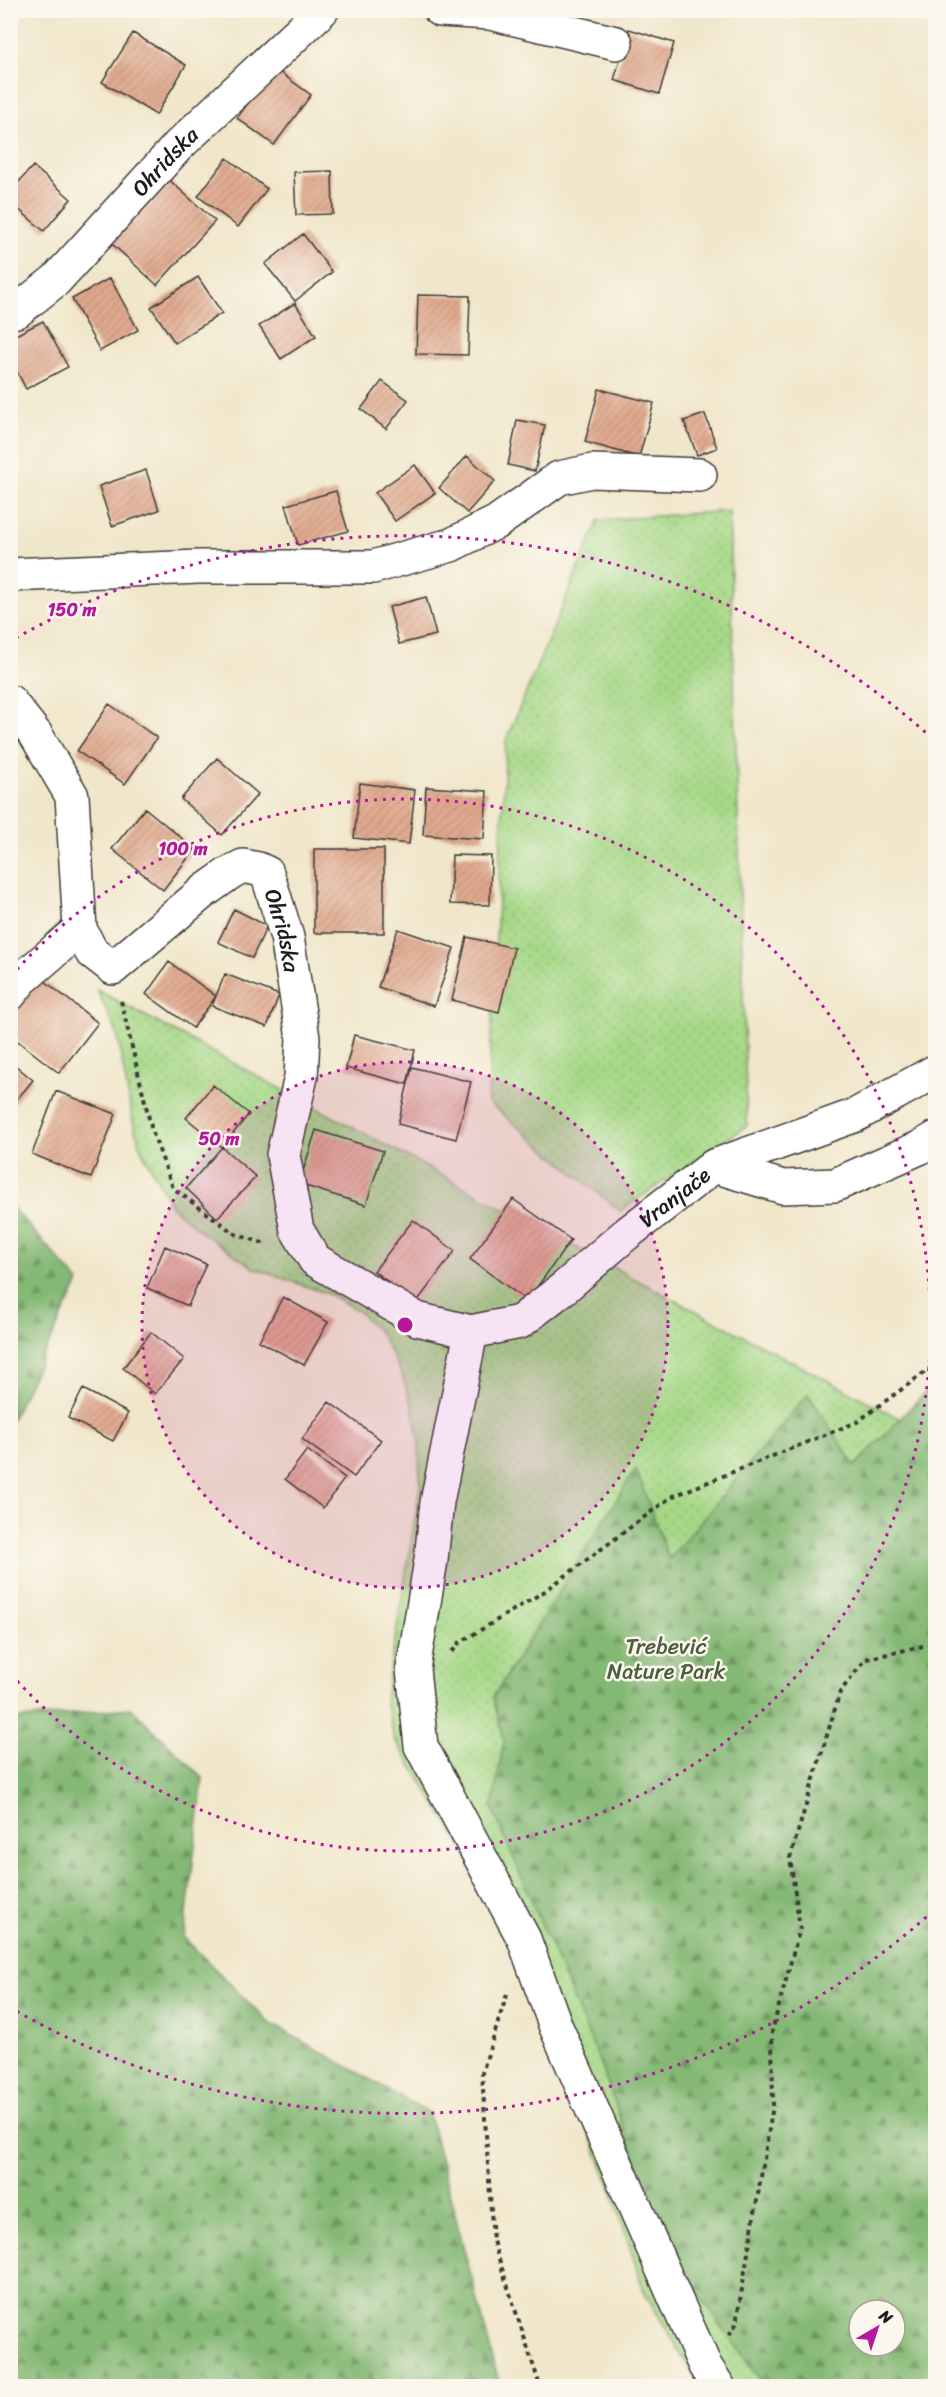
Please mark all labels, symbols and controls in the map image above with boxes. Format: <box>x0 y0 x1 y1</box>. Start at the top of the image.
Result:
street label: Ohridska <box>122 116 209 206</box>
text: 150 m <box>48 594 96 626</box>
text: 100 m <box>159 833 208 865</box>
street label: Ohridska <box>253 884 311 976</box>
text: 50 m <box>199 1123 240 1155</box>
street label: Vranjače <box>630 1156 719 1238</box>
centre of rings <box>395 1315 415 1335</box>
park label: Trebević Nature Park <box>607 1627 725 1691</box>
north arrow <box>847 2298 907 2358</box>
text: N <box>872 2301 900 2332</box>

